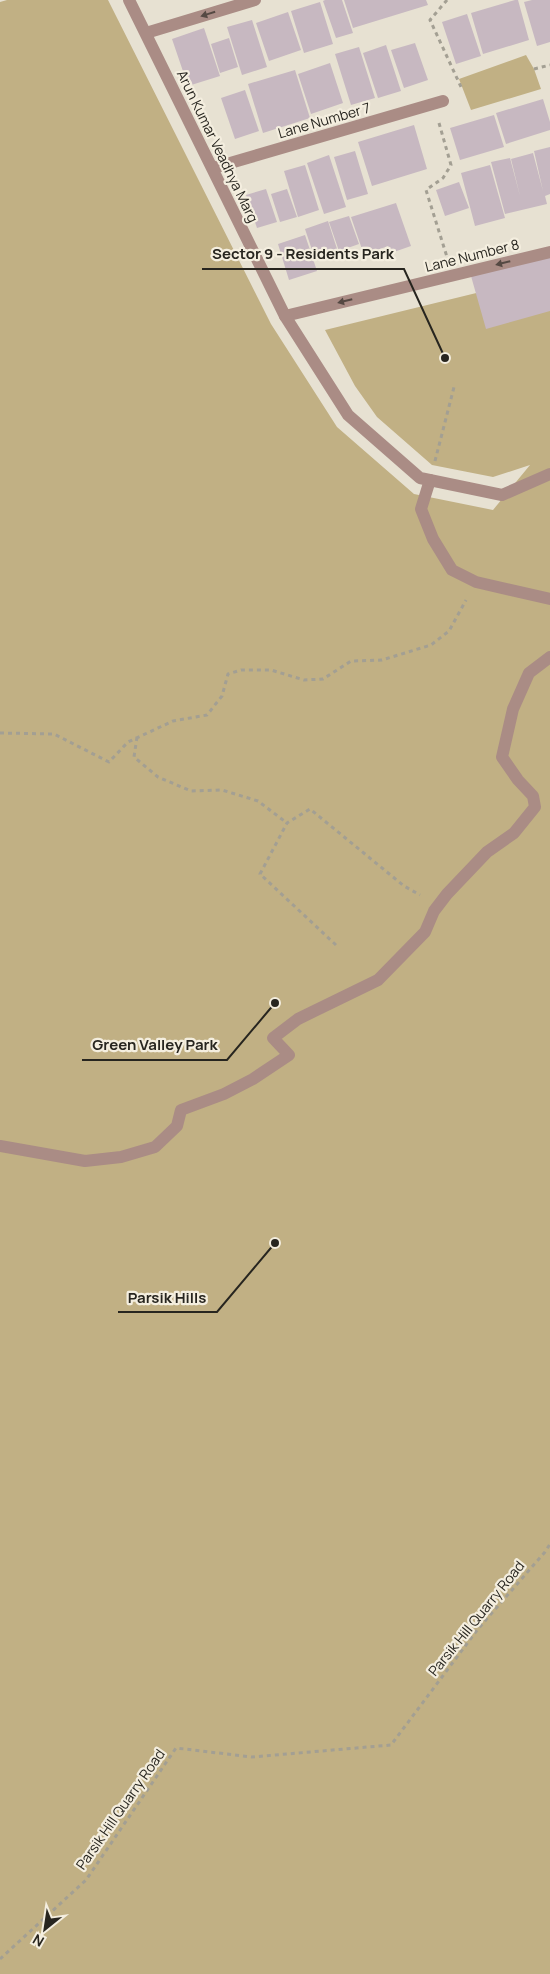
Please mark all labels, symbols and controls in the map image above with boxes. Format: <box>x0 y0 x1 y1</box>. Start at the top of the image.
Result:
one-way arrow <box>201 11 216 19</box>
street label: Arun Kumar Veadhya Marg <box>173 67 263 225</box>
street label: Lane Number 7 <box>276 98 372 142</box>
street label: Lane Number 8 <box>423 234 521 276</box>
callout: Sector 9 - Residents Park <box>202 239 404 269</box>
text: Sector 9 - Residents Park <box>212 243 395 264</box>
one-way arrow <box>495 259 510 267</box>
one-way arrow <box>337 297 352 305</box>
callout: Green Valley Park <box>82 1030 227 1060</box>
text: Green Valley Park <box>92 1034 219 1055</box>
callout: Parsik Hills <box>118 1282 217 1312</box>
text: Parsik Hills <box>128 1287 206 1308</box>
street label: Parsik Hill Quarry Road <box>424 1557 528 1679</box>
street label: Parsik Hill Quarry Road <box>71 1745 169 1873</box>
north arrow <box>20 1904 70 1954</box>
text: N <box>29 1930 47 1951</box>

